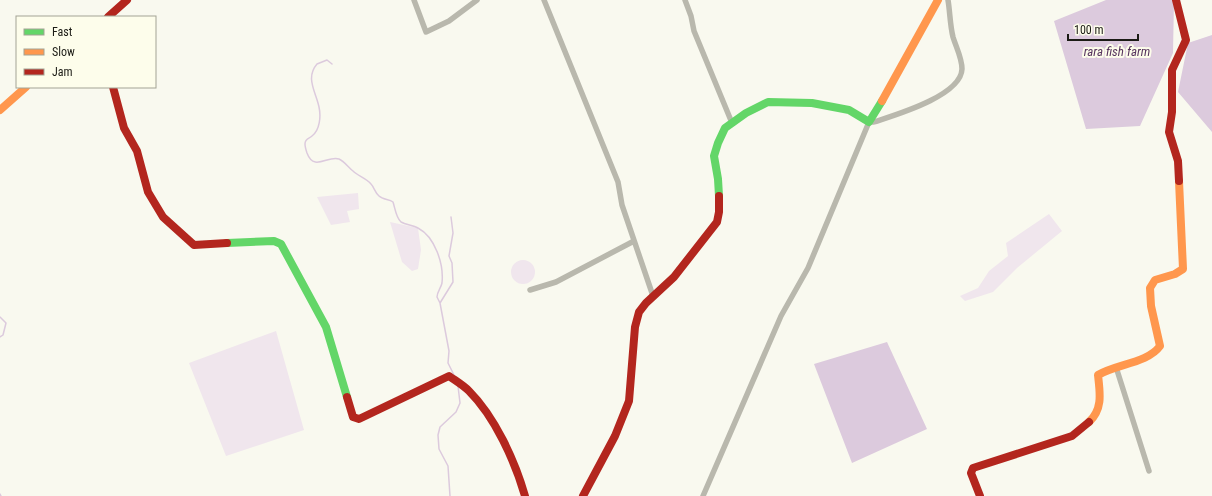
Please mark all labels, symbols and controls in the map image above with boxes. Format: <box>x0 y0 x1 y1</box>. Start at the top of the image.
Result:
legend <box>16 16 156 88</box>
scale bar <box>1068 16 1138 42</box>
text: 100 m <box>1074 23 1104 37</box>
text: Fast <box>52 25 73 39</box>
water label: rara fish farm <box>1084 44 1150 59</box>
text: Slow <box>52 45 75 59</box>
text: Jam <box>52 65 73 79</box>

